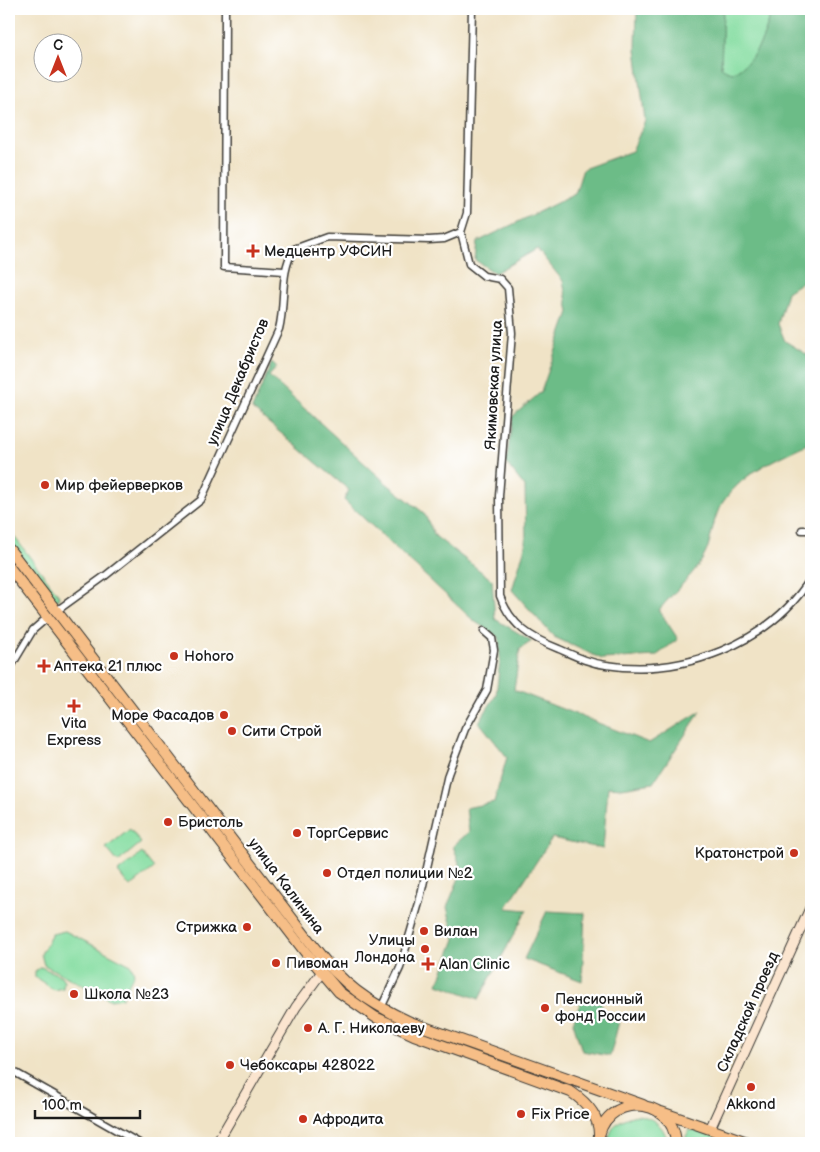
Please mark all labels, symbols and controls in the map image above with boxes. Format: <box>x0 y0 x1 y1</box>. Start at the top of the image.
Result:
north arrow <box>32 32 82 82</box>
text: С <box>53 37 63 54</box>
place label: Медцентр УФСИН <box>264 242 392 261</box>
marker: Медцентр УФСИН <box>246 244 260 258</box>
street label: улица Декабристов <box>203 316 273 448</box>
street label: Якимовская улица <box>481 319 507 451</box>
place label: Мир фейерверков <box>55 476 183 495</box>
marker: Мир фейерверков <box>39 479 51 491</box>
place label: Hohoro <box>184 647 234 666</box>
marker: Hohoro <box>168 650 180 662</box>
place label: Аптека 21 плюс <box>53 657 163 676</box>
marker: Аптека 21 плюс <box>38 660 50 672</box>
marker: Vita Express <box>68 700 80 712</box>
place label: Море Фасадов <box>111 706 214 725</box>
marker: Море Фасадов <box>218 709 230 721</box>
place label: Vita Express <box>47 714 102 750</box>
place label: Сити Строй <box>242 722 322 741</box>
marker: Сити Строй <box>226 725 238 737</box>
place label: Бристоль <box>178 813 243 832</box>
marker: Бристоль <box>162 816 174 828</box>
place label: ТоргСервис <box>307 824 389 843</box>
marker: ТоргСервис <box>291 827 303 839</box>
street label: улица Калинина <box>244 834 328 938</box>
place label: Кратонстрой <box>695 844 784 863</box>
marker: Кратонстрой <box>788 847 800 859</box>
place label: Отдел полиции №2 <box>337 864 473 883</box>
marker: Отдел полиции №2 <box>321 867 333 879</box>
place label: Стрижка <box>176 918 237 937</box>
marker: Стрижка <box>241 921 253 933</box>
place label: Вилан <box>434 922 478 941</box>
marker: Вилан <box>418 925 430 937</box>
place label: Улицы Лондона <box>354 931 415 967</box>
marker: Улицы Лондона <box>419 943 431 955</box>
street label: Складской проезд <box>713 949 783 1075</box>
place label: Пивоман <box>286 954 349 973</box>
place label: Alan Clinic <box>439 955 510 974</box>
marker: Пивоман <box>270 957 282 969</box>
marker: Alan Clinic <box>421 957 435 971</box>
place label: Школа №23 <box>84 985 169 1004</box>
marker: Школа №23 <box>68 988 80 1000</box>
place label: Пенсионный фонд России <box>555 990 646 1026</box>
marker: Пенсионный фонд России <box>539 1002 551 1014</box>
place label: А. Г. Николаеву <box>317 1019 425 1038</box>
marker: А. Г. Николаеву <box>302 1022 314 1034</box>
place label: Чебоксары 428022 <box>240 1056 375 1075</box>
marker: Чебоксары 428022 <box>224 1059 236 1071</box>
marker: Akkond <box>745 1081 757 1093</box>
scale bar <box>35 1087 140 1119</box>
place label: Akkond <box>726 1095 776 1114</box>
text: 100 m <box>42 1096 82 1115</box>
place label: Fix Price <box>531 1105 590 1124</box>
marker: Fix Price <box>515 1108 527 1120</box>
place label: Афродита <box>312 1110 384 1129</box>
marker: Афродита <box>297 1113 309 1125</box>

